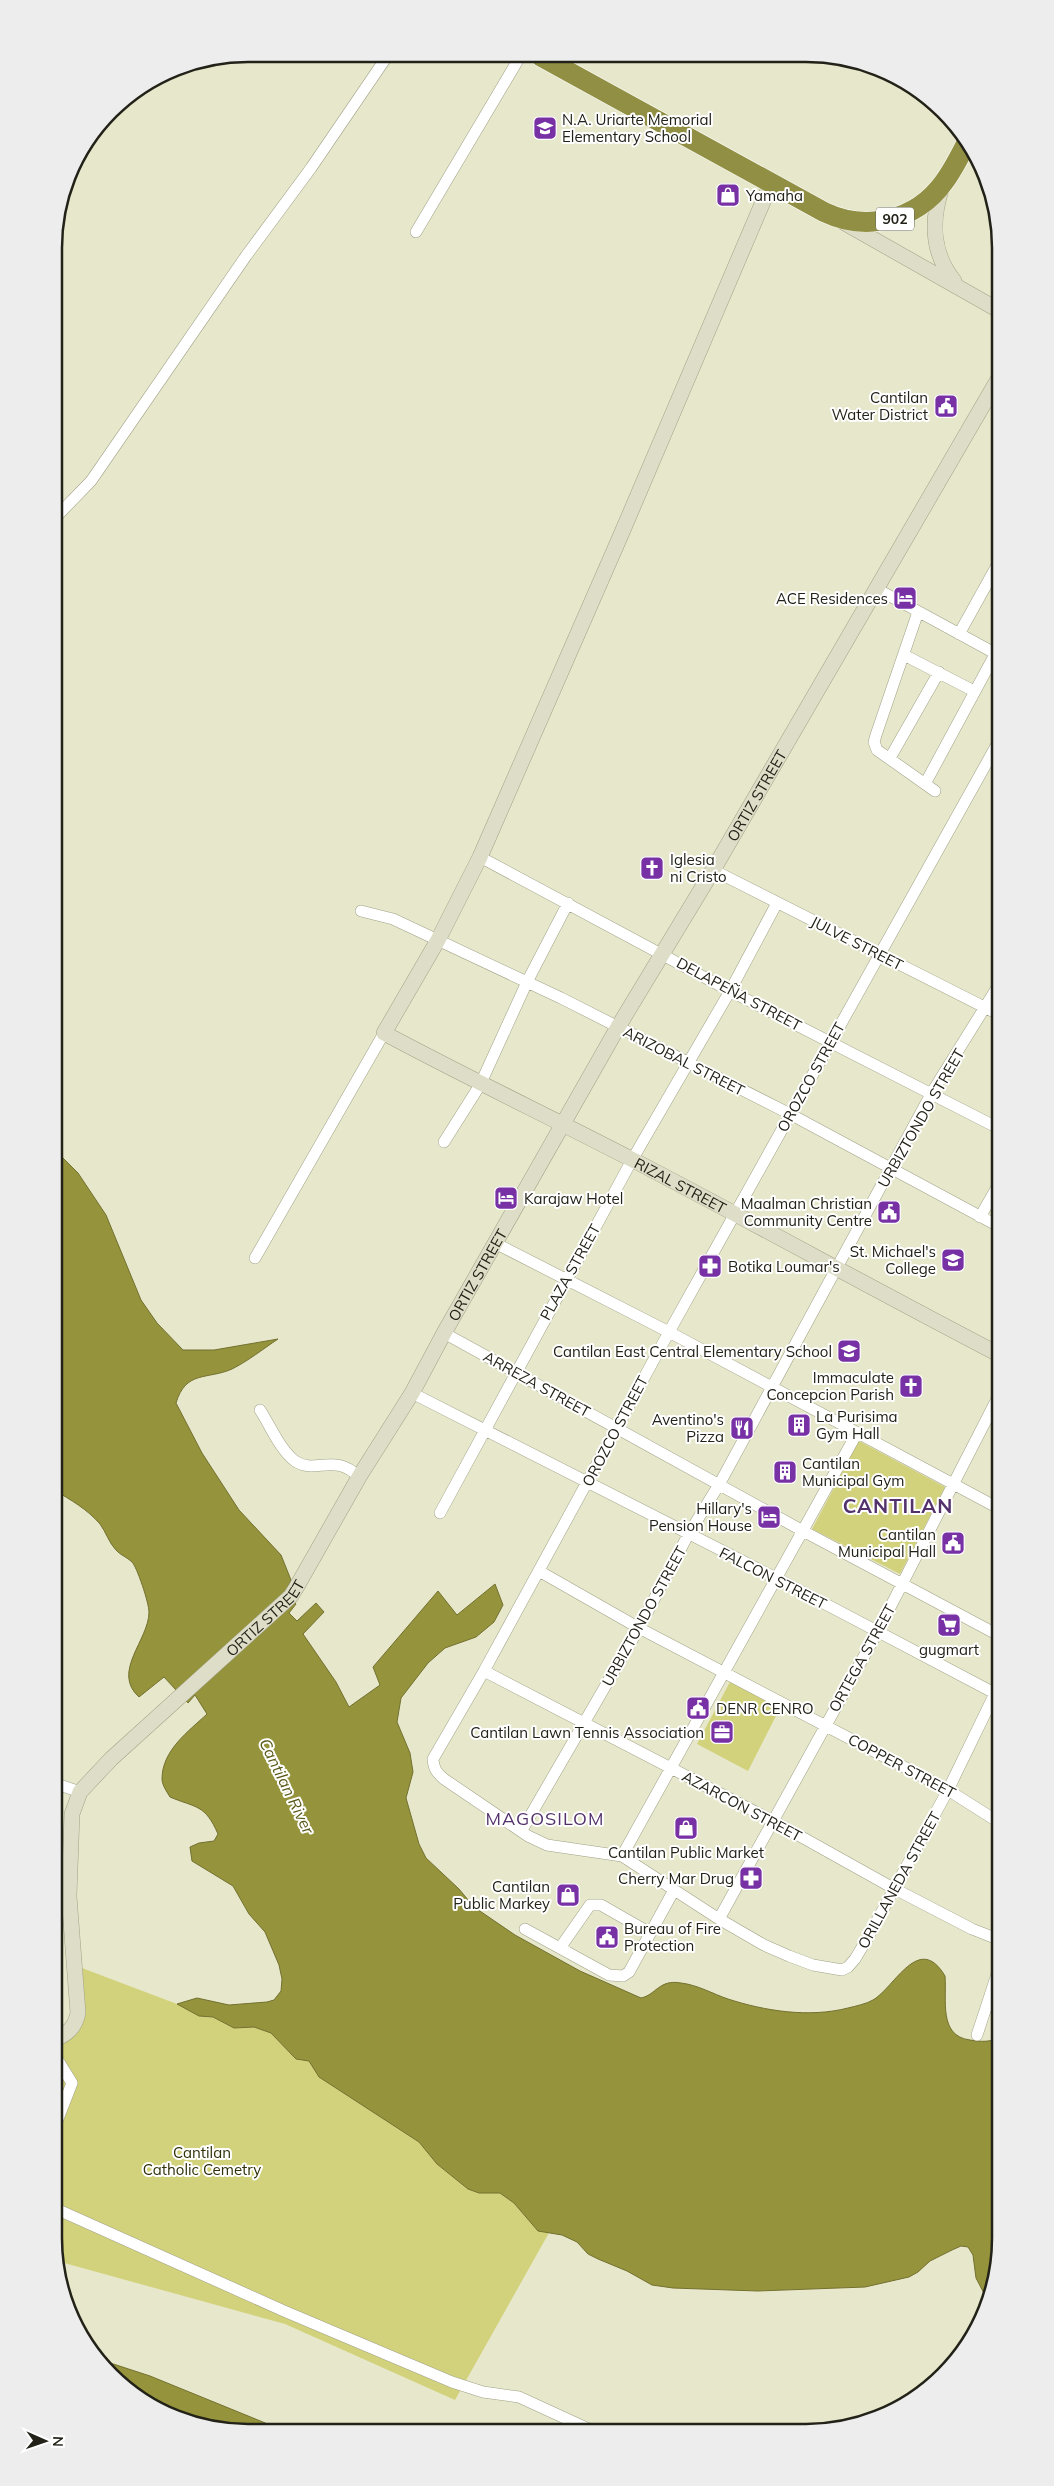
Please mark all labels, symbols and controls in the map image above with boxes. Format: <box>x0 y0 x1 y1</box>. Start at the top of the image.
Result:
place label: N.A. Uriarte Memorial Elementary School <box>562 110 712 146</box>
school or university icon: N.A. Uriarte Memorial Elementary School <box>532 115 558 141</box>
shop icon: Yamaha <box>715 182 741 208</box>
place label: Yamaha <box>745 186 803 205</box>
road number: 902 <box>876 208 914 230</box>
place label: Cantilan Water District <box>831 388 928 424</box>
public building icon: Cantilan Water District <box>933 393 959 419</box>
hotel icon: ACE Residences <box>892 585 918 611</box>
place label: ACE Residences <box>776 589 888 608</box>
street label: ORTIZ STREET <box>722 746 790 844</box>
place label: Iglesia ni Cristo <box>670 850 727 886</box>
church icon: Iglesia ni Cristo <box>639 855 665 881</box>
street label: JULVE STREET <box>808 912 906 974</box>
street label: DELAPEÑA STREET <box>673 953 805 1035</box>
street label: OROZCO STREET <box>773 1019 849 1135</box>
street label: ARIZOBAL STREET <box>620 1022 748 1100</box>
street label: URBIZTONDO STREET <box>873 1045 969 1191</box>
street label: RIZAL STREET <box>631 1153 730 1217</box>
hotel icon: Karajaw Hotel <box>493 1185 519 1211</box>
place label: Karajaw Hotel <box>524 1189 623 1208</box>
place label: Maalman Christian Community Centre <box>741 1194 872 1230</box>
public building icon: Maalman Christian Community Centre <box>876 1199 902 1225</box>
street label: PLAZA STREET <box>536 1220 604 1324</box>
street label: ORTIZ STREET <box>443 1226 511 1324</box>
place label: St. Michael's College <box>850 1242 936 1278</box>
school or university icon: St. Michael's College <box>940 1247 966 1273</box>
pharmacy icon: Botika Loumar's <box>697 1253 723 1279</box>
place label: Botika Loumar's <box>728 1257 840 1276</box>
school or university icon: Cantilan East Central Elementary School <box>836 1338 862 1364</box>
place label: Cantilan East Central Elementary School <box>553 1342 832 1361</box>
street label: ARREZA STREET <box>480 1347 594 1421</box>
place label: Immaculate Concepcion Parish <box>767 1368 894 1404</box>
street label: OROZCO STREET <box>578 1372 652 1490</box>
church icon: Immaculate Concepcion Parish <box>898 1373 924 1399</box>
place label: La Purisima Gym Hall <box>816 1407 898 1443</box>
place label: Aventino's Pizza <box>652 1410 724 1446</box>
building icon: La Purisima Gym Hall <box>786 1412 812 1438</box>
restaurant icon: Aventino's Pizza <box>729 1415 755 1441</box>
place label: Cantilan Municipal Gym <box>802 1454 904 1490</box>
building icon: Cantilan Municipal Gym <box>772 1459 798 1485</box>
district label: CANTILAN <box>843 1493 953 1518</box>
place label: Hillary's Pension House <box>649 1499 752 1535</box>
hotel icon: Hillary's Pension House <box>756 1504 782 1530</box>
place label: Cantilan Municipal Hall <box>838 1525 936 1561</box>
public building icon: Cantilan Municipal Hall <box>940 1530 966 1556</box>
street label: URBIZTONDO STREET <box>598 1543 690 1689</box>
street label: FALCON STREET <box>716 1543 830 1613</box>
street label: ORTIZ STREET <box>222 1576 308 1660</box>
street label: ORTEGA STREET <box>824 1601 900 1715</box>
supermarket icon: gugmart <box>936 1612 962 1638</box>
place label: gugmart <box>919 1640 979 1659</box>
public building icon: DENR CENRO <box>685 1695 711 1721</box>
place label: DENR CENRO <box>716 1699 814 1718</box>
office icon: Cantilan Lawn Tennis Association <box>709 1719 735 1745</box>
place label: Cantilan Lawn Tennis Association <box>470 1723 704 1742</box>
street label: COPPER STREET <box>845 1730 959 1802</box>
water label: Cantilan River <box>255 1735 319 1838</box>
street label: AZARCON STREET <box>679 1766 805 1846</box>
district label: MAGOSILOM <box>486 1807 604 1830</box>
street label: ORILLANEDA STREET <box>853 1808 945 1952</box>
shop icon: Cantilan Public Market <box>673 1815 699 1841</box>
place label: Cantilan Public Market <box>608 1843 764 1862</box>
pharmacy icon: Cherry Mar Drug <box>738 1865 764 1891</box>
place label: Cherry Mar Drug <box>618 1869 734 1888</box>
place label: Cantilan Public Markey <box>453 1877 550 1913</box>
shop icon: Cantilan Public Markey <box>555 1882 581 1908</box>
place label: Bureau of Fire Protection <box>624 1919 721 1955</box>
public building icon: Bureau of Fire Protection <box>594 1924 620 1950</box>
park label: Cantilan Catholic Cemetry <box>143 2143 261 2179</box>
north arrow <box>20 2416 70 2466</box>
text: N <box>49 2436 67 2447</box>

